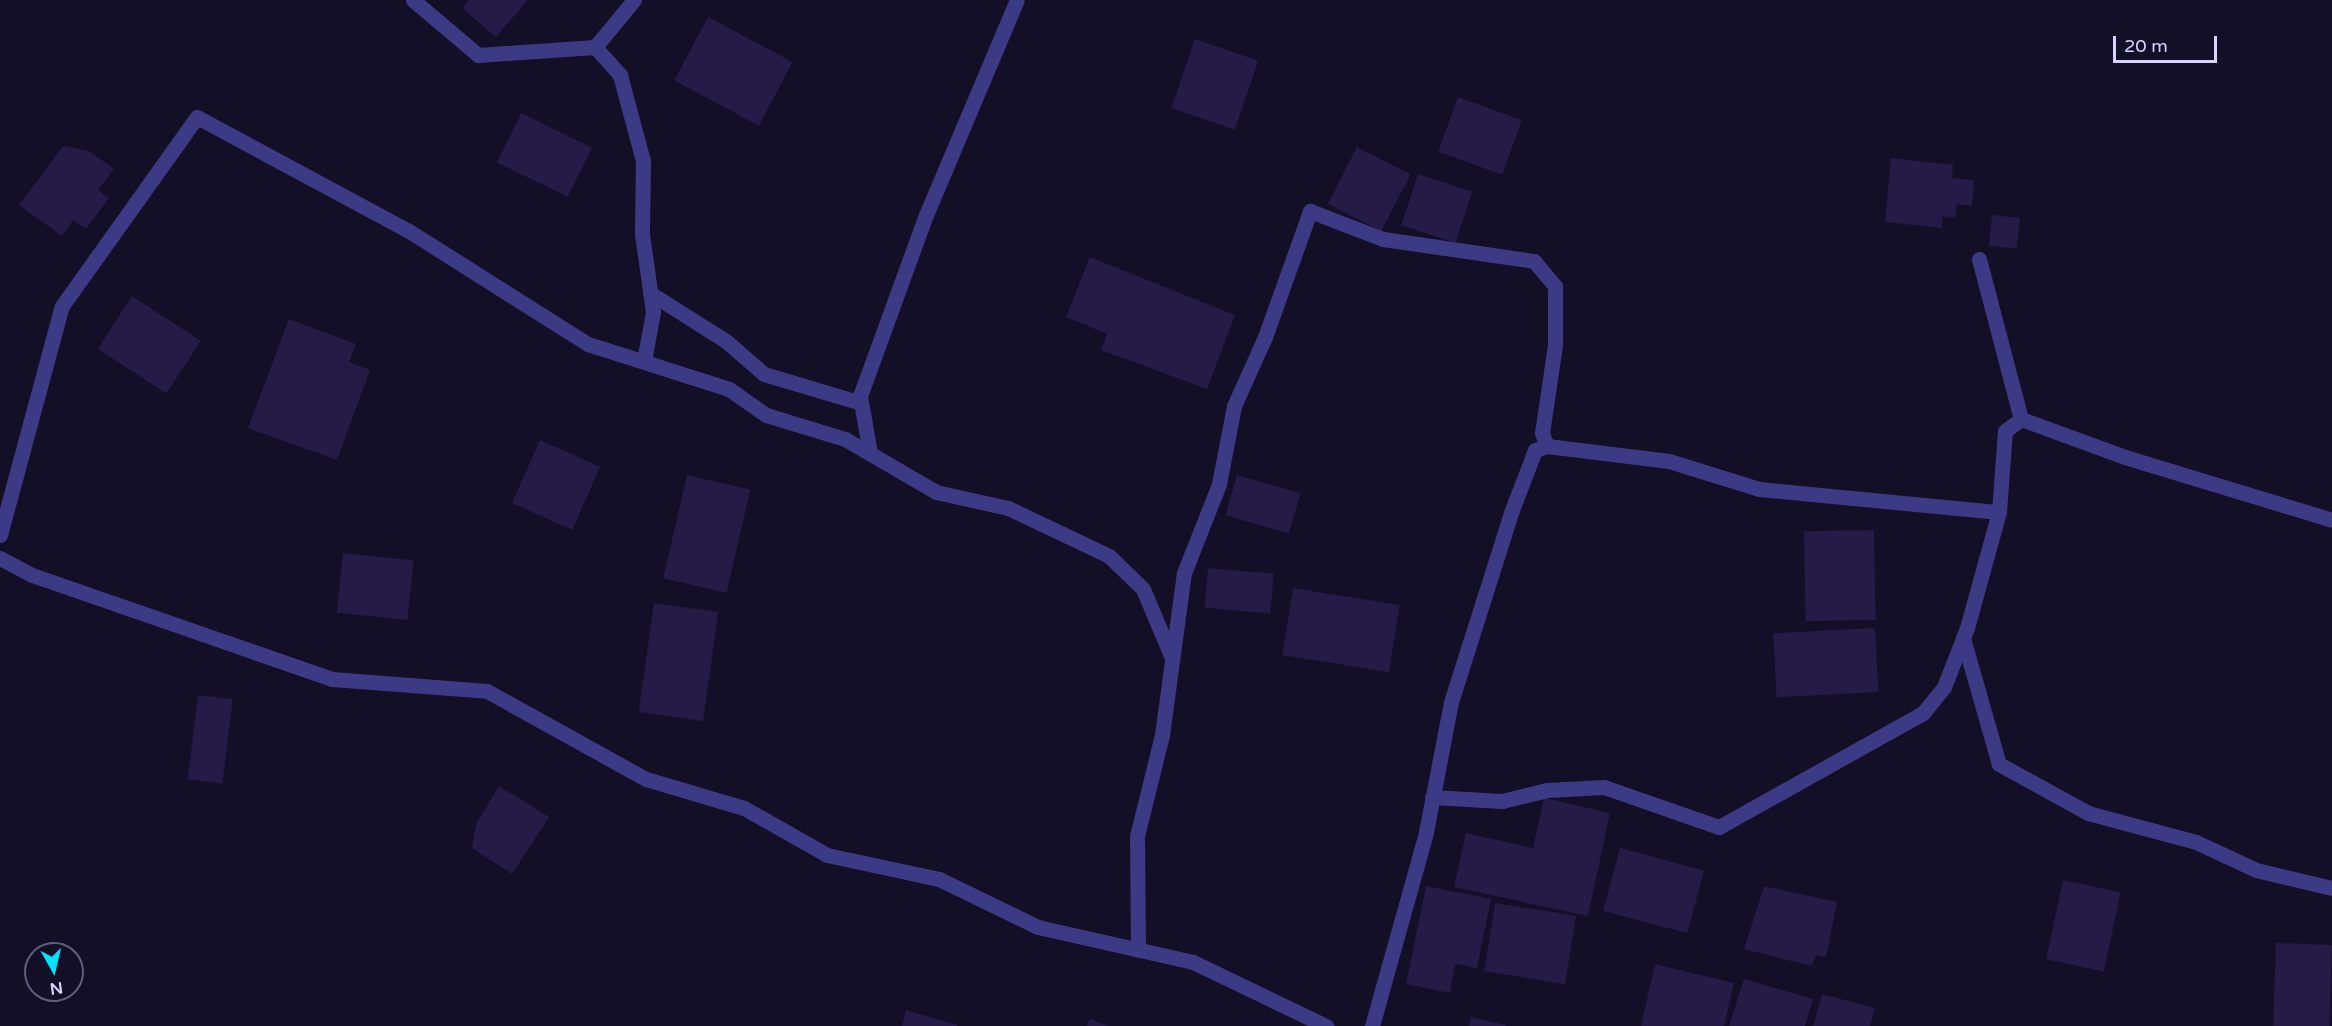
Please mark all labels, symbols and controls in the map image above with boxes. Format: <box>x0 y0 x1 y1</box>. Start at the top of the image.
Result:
scale bar <box>2116 24 2220 62</box>
text: 20 m <box>2124 35 2168 57</box>
north arrow <box>24 942 84 1002</box>
text: N <box>48 977 64 999</box>

